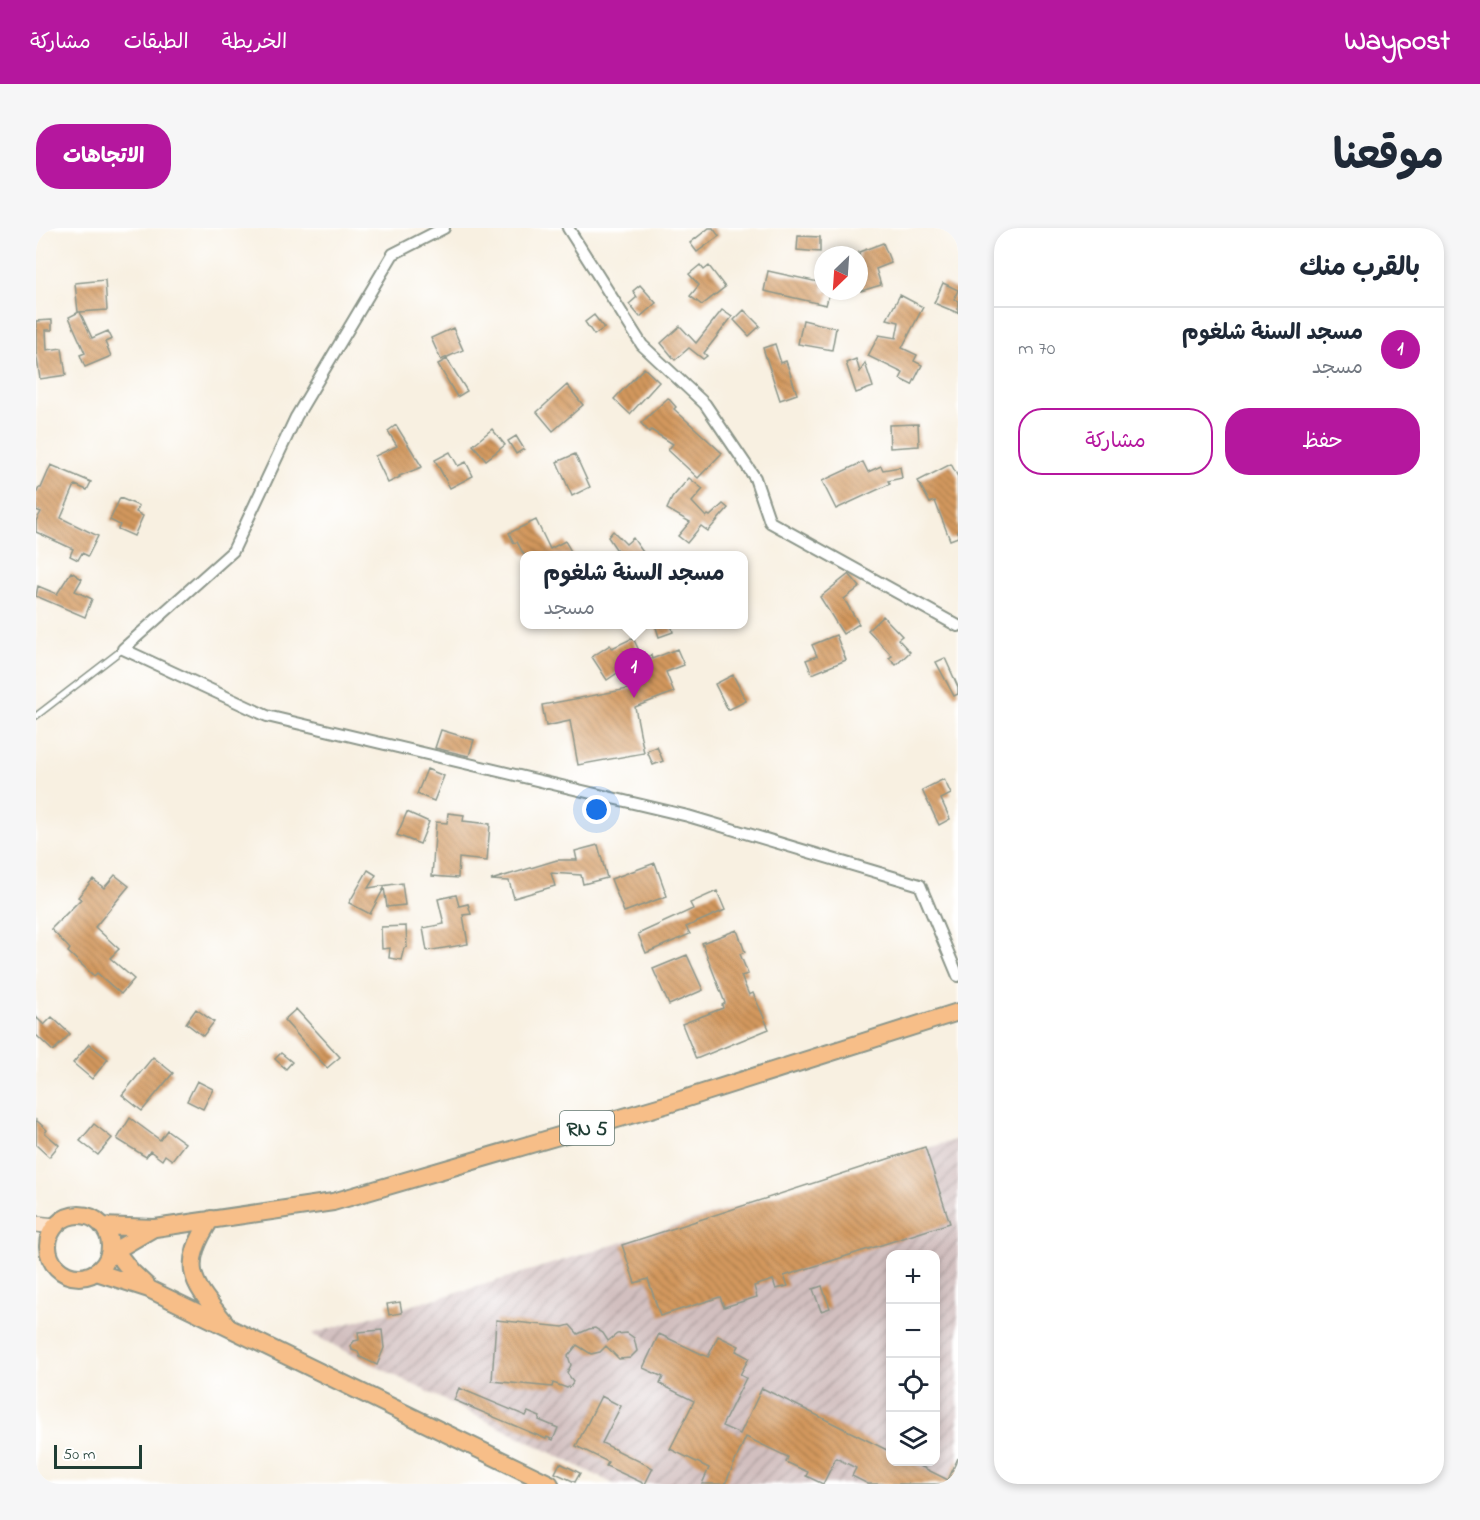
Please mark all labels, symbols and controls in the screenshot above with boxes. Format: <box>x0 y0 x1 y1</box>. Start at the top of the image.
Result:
text: Waypost <box>1344 22 1450 63</box>
text: مشاركة <box>30 28 91 58</box>
text: الطبقات <box>124 28 189 58</box>
text: الخريطة <box>222 28 287 58</box>
button: الاتجاهات <box>36 124 171 189</box>
text: موقعنا <box>1333 127 1444 188</box>
north arrow <box>814 246 868 300</box>
text: بالقرب منك <box>1299 250 1420 288</box>
text: مسجد السنة شلغوم <box>1182 318 1363 350</box>
text: 70 m <box>1018 335 1055 364</box>
text: 1 <box>1397 335 1404 364</box>
text: مسجد <box>1312 354 1363 383</box>
button: مشاركة <box>1018 408 1213 475</box>
button: حفظ <box>1225 408 1420 475</box>
popup <box>520 551 748 629</box>
text: مسجد السنة شلغوم <box>543 559 725 591</box>
text: مسجد <box>543 595 595 624</box>
pin: 1 <box>614 648 654 698</box>
your location <box>582 795 611 824</box>
road number: RN 5 <box>560 1111 614 1145</box>
map controls <box>886 1250 940 1466</box>
button: + <box>886 1250 940 1304</box>
button: − <box>886 1304 940 1358</box>
button: locate <box>886 1358 940 1412</box>
button: layers <box>886 1412 940 1466</box>
scale bar <box>54 1442 142 1470</box>
text: 50 m <box>63 1443 95 1467</box>

